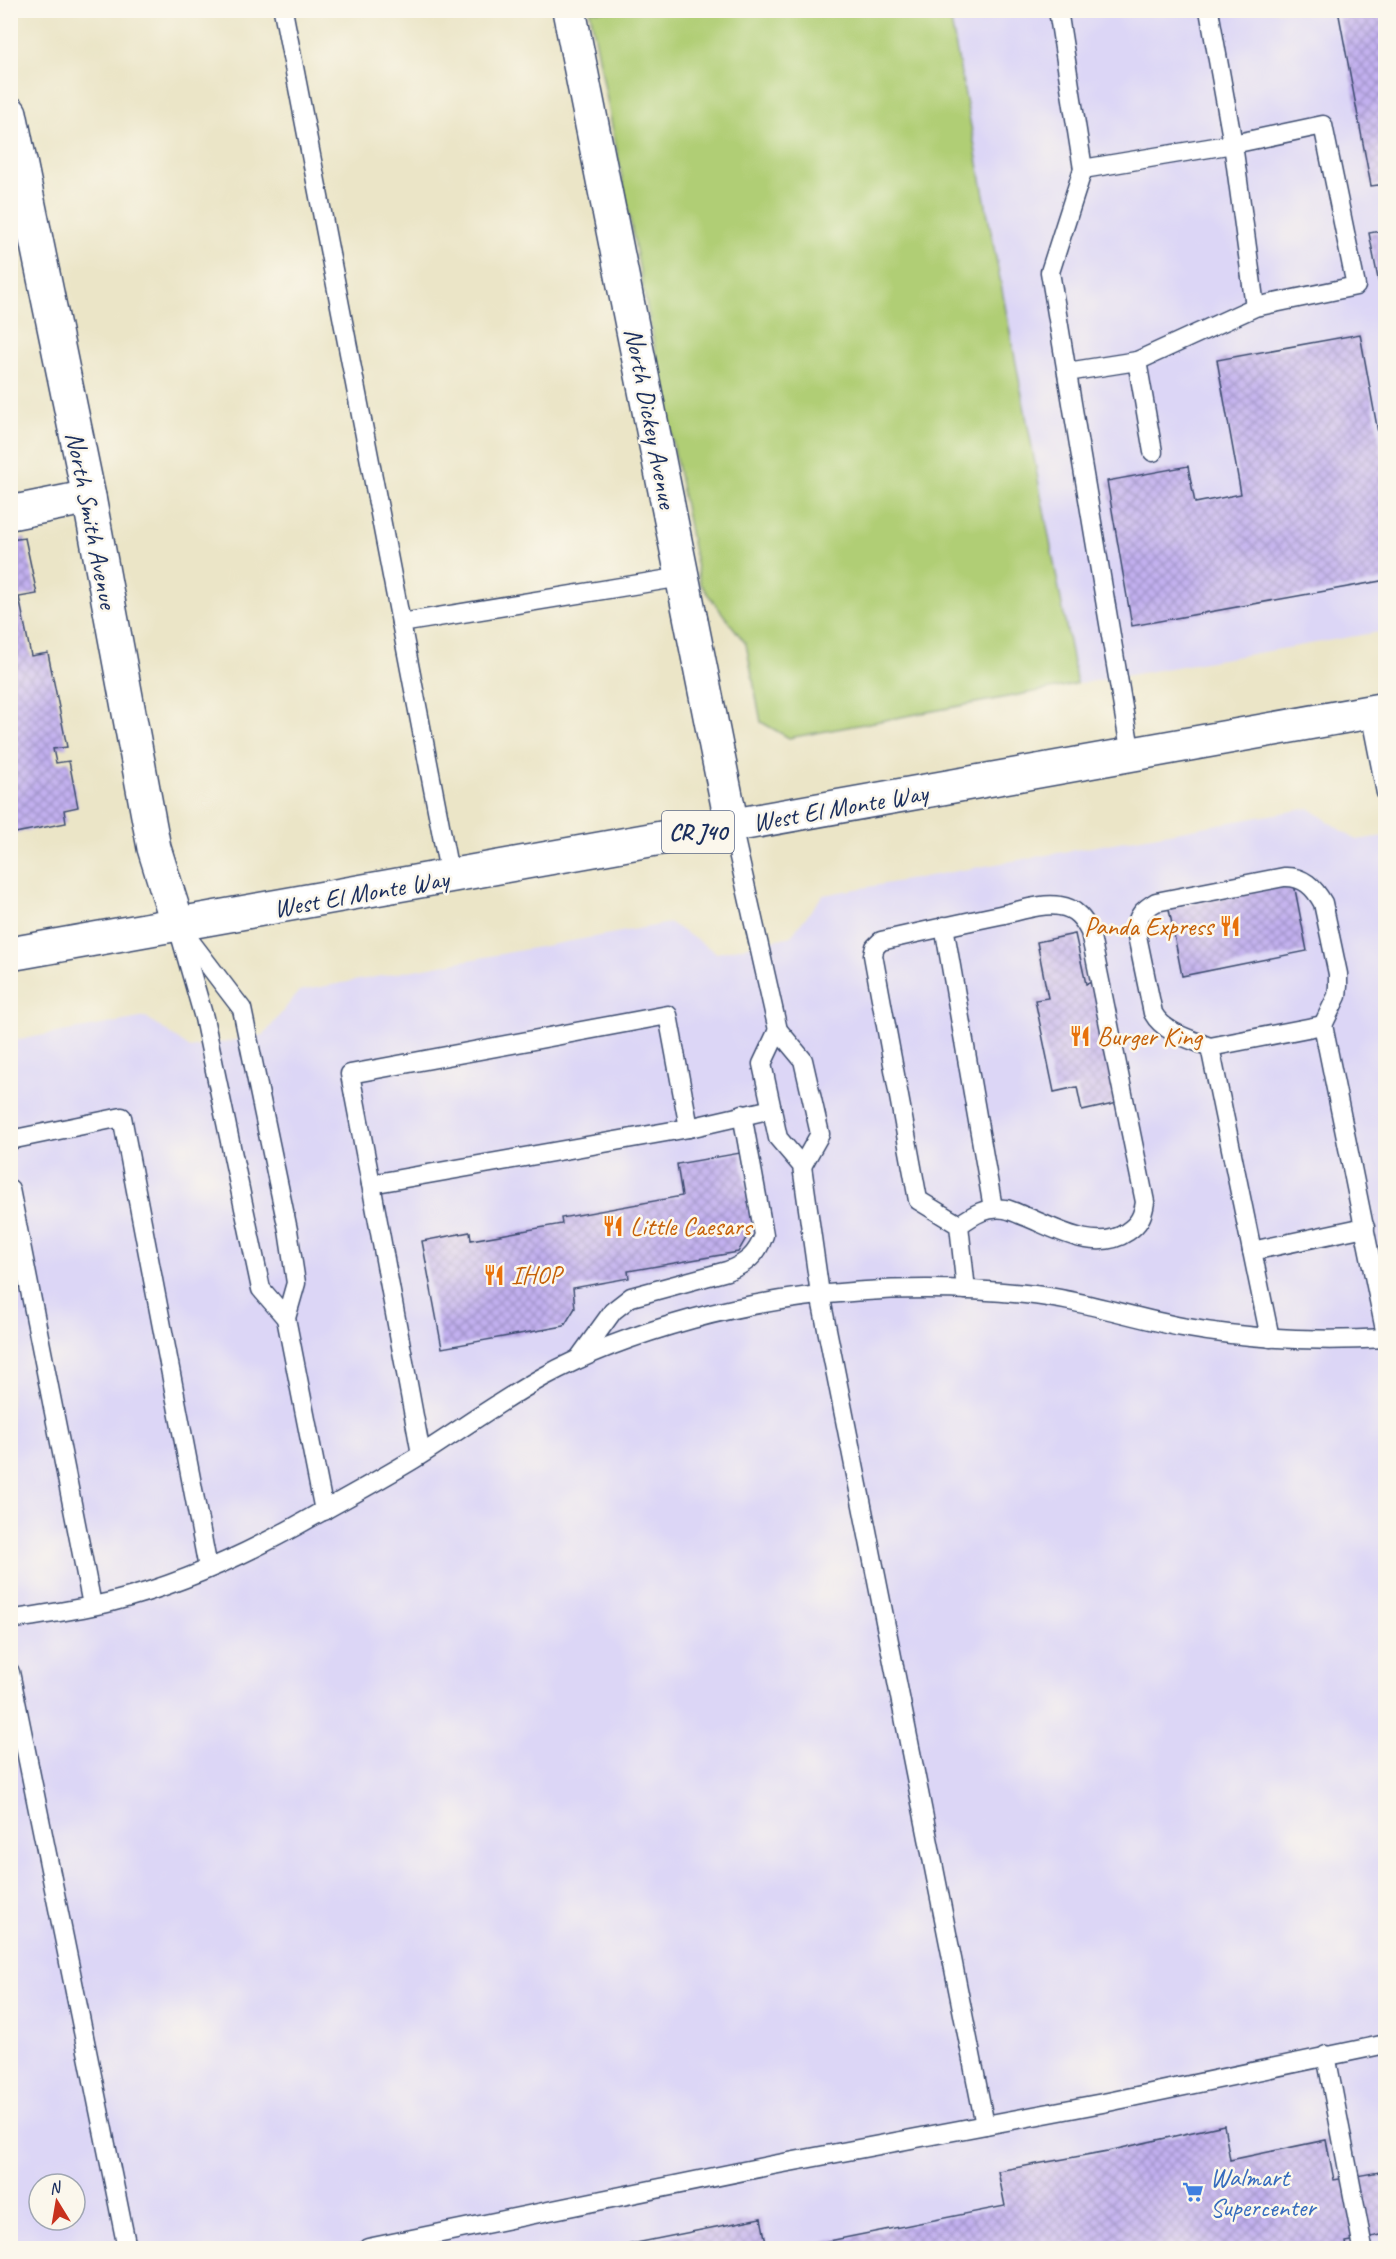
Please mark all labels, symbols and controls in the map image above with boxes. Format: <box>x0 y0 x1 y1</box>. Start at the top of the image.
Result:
street label: North Dickey Avenue <box>617 325 684 512</box>
street label: North Smith Avenue <box>58 429 125 614</box>
street label: West El Monte Way <box>750 776 932 839</box>
road number: CR J40 <box>662 811 734 853</box>
street label: West El Monte Way <box>271 862 453 925</box>
place label: Panda Express <box>1084 910 1215 943</box>
restaurant icon: Panda Express <box>1218 914 1242 938</box>
place label: Burger King <box>1097 1020 1203 1053</box>
restaurant icon: Burger King <box>1068 1024 1092 1048</box>
place label: Little Caesars <box>630 1210 754 1243</box>
restaurant icon: Little Caesars <box>601 1214 625 1238</box>
place label: IHOP <box>511 1259 564 1292</box>
restaurant icon: IHOP <box>482 1263 506 1287</box>
place label: Walmart Supercenter <box>1210 2161 1318 2224</box>
north arrow <box>27 2172 87 2232</box>
text: N <box>48 2177 64 2199</box>
supermarket icon: Walmart Supercenter <box>1181 2180 1205 2204</box>

